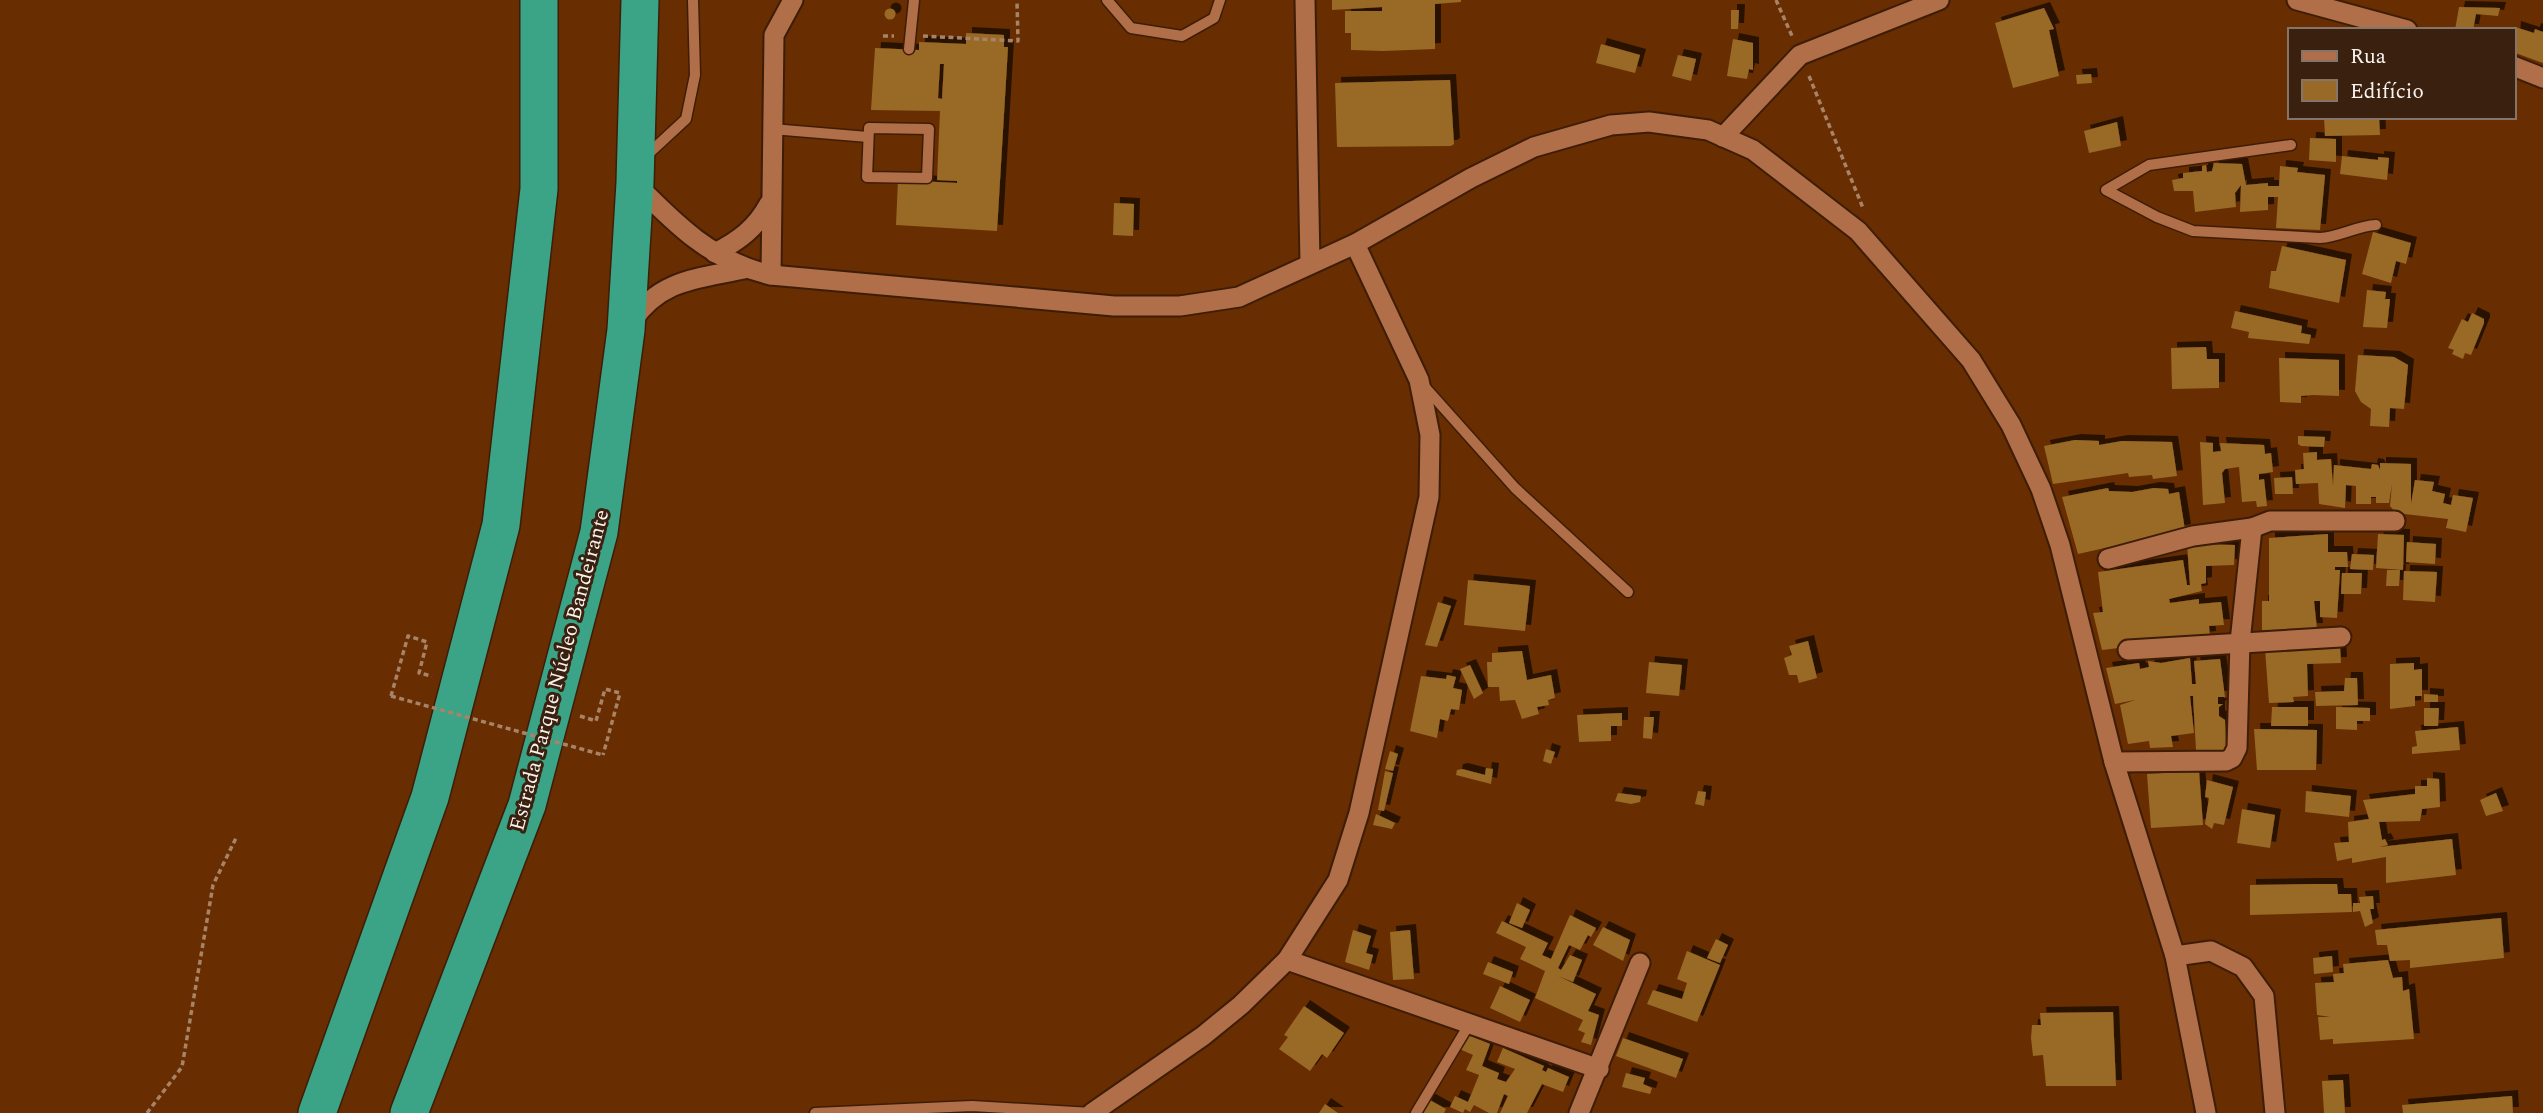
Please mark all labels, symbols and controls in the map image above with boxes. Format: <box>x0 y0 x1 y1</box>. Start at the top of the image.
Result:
legend <box>2288 28 2515 119</box>
text: Rua <box>2350 41 2387 73</box>
text: Edifício <box>2350 76 2424 108</box>
street label: Estrada Parque Núcleo Bandeirante <box>502 506 618 835</box>

